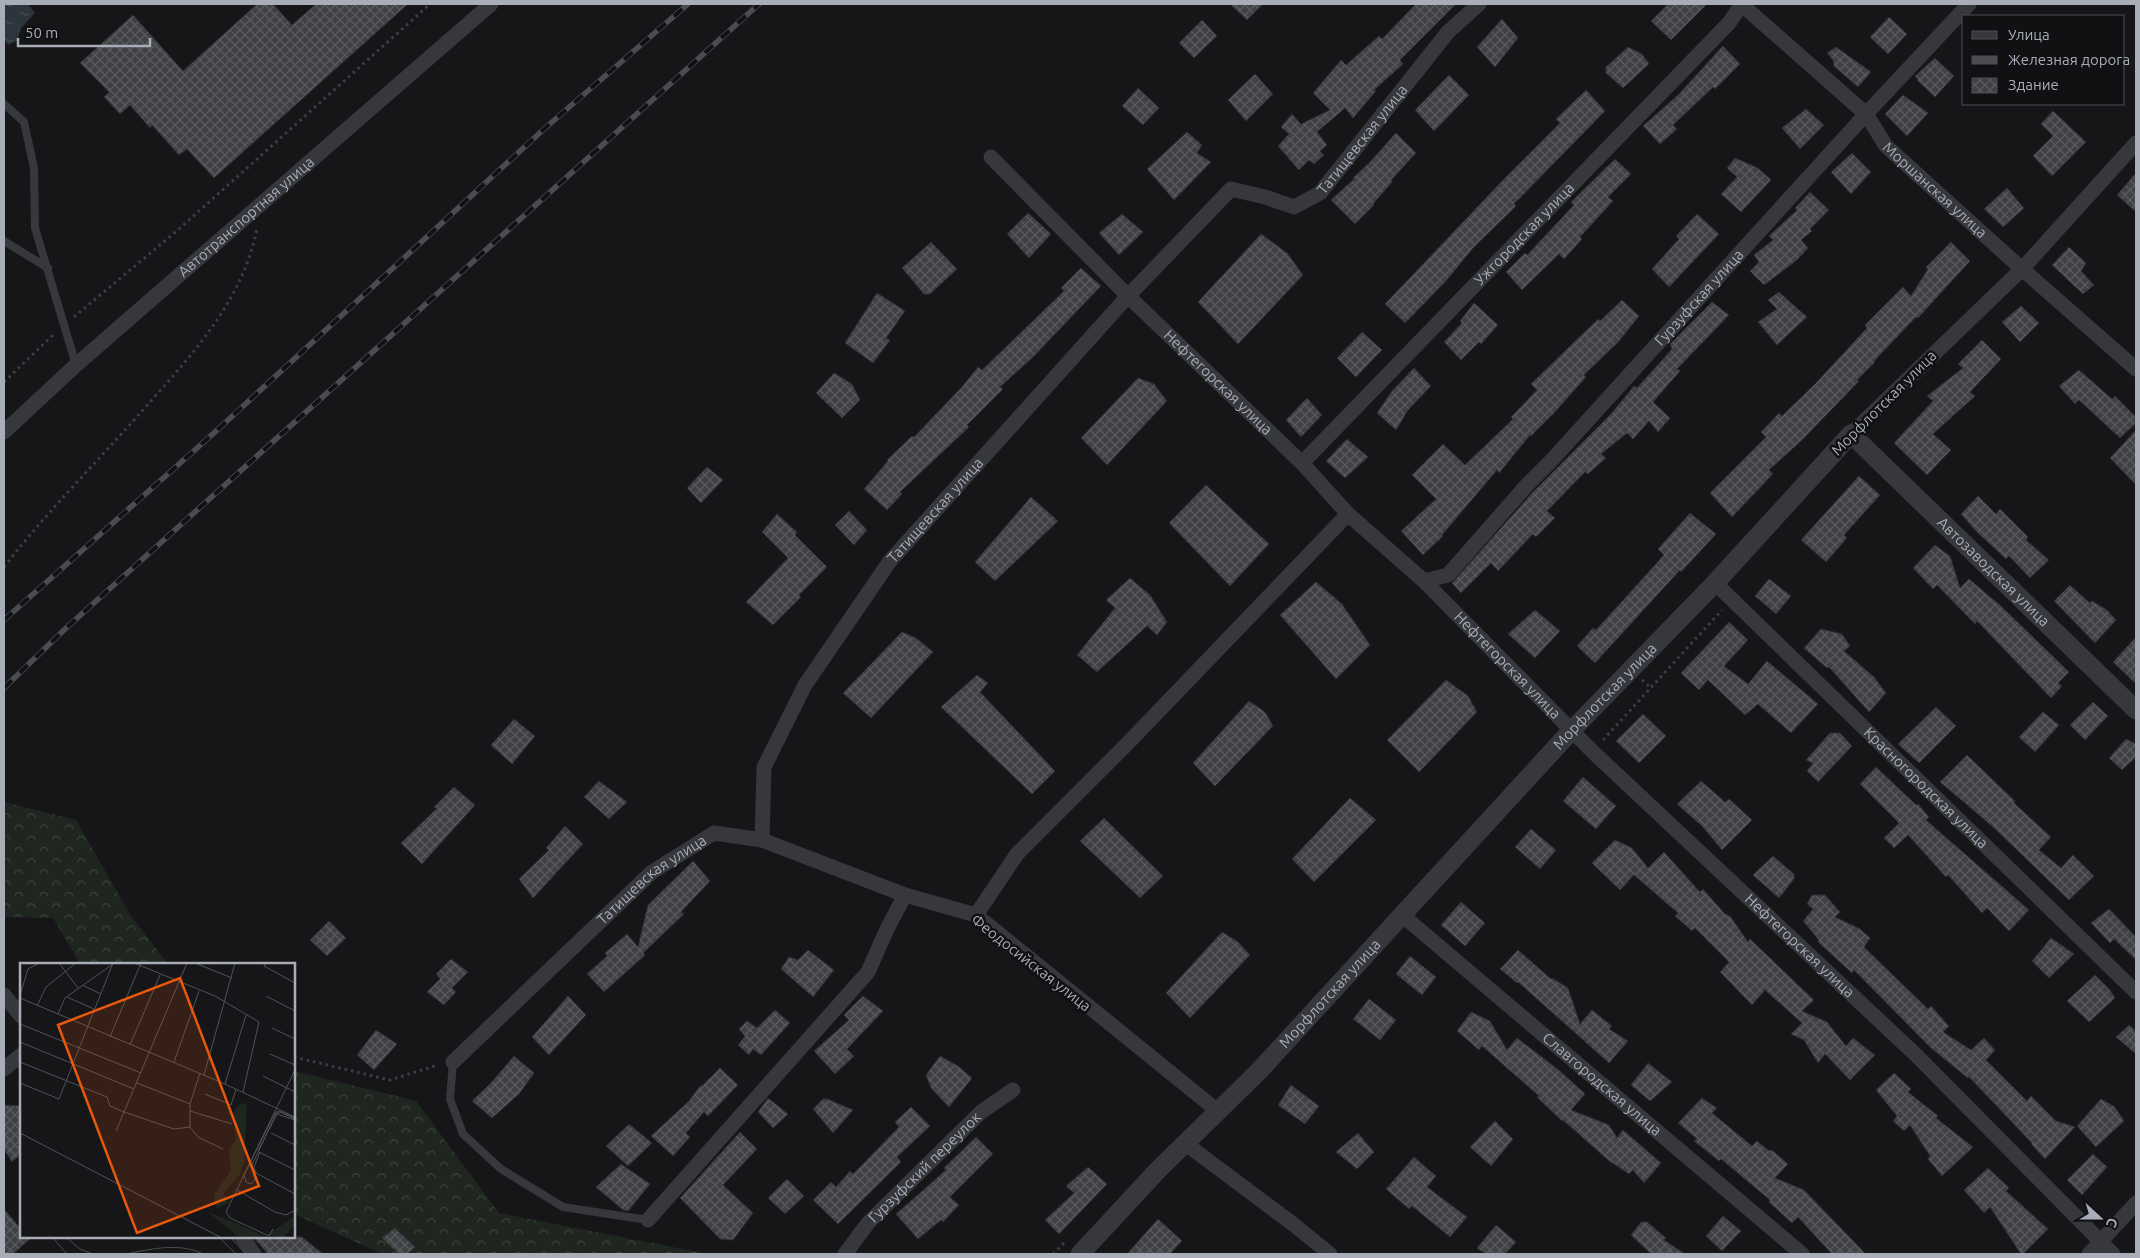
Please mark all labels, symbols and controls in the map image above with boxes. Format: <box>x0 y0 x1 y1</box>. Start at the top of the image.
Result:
scale bar <box>18 15 150 47</box>
legend <box>1962 15 2125 105</box>
text: 50 m <box>25 24 58 41</box>
text: Улица <box>2008 26 2050 43</box>
text: Железная дорога <box>2008 51 2130 68</box>
text: Здание <box>2008 76 2059 93</box>
street label: Татищевская улица <box>1313 81 1411 197</box>
street label: Моршанская улица <box>1880 138 1991 241</box>
street label: Автотранспортная улица <box>175 153 317 280</box>
street label: Ужгородская улица <box>1470 179 1577 288</box>
street label: Гурзуфская улица <box>1651 246 1747 349</box>
street label: Нефтегорская улица <box>1161 326 1276 438</box>
street label: Морфлотская улица <box>1828 347 1940 459</box>
street label: Татищевская улица <box>884 454 987 566</box>
street label: Автозаводская улица <box>1934 514 2053 630</box>
street label: Нефтегорская улица <box>1451 608 1564 722</box>
street label: Морфлотская улица <box>1549 639 1660 753</box>
street label: Красногородская улица <box>1861 723 1992 852</box>
street label: Татищевская улица <box>593 831 709 928</box>
street label: Нефтегорская улица <box>1742 890 1858 1001</box>
street label: Феодосийская улица <box>968 911 1095 1015</box>
street label: Морфлотская улица <box>1276 936 1384 1051</box>
inset map <box>20 963 295 1238</box>
street label: Славгородская улица <box>1539 1029 1665 1139</box>
street label: Гурзуфский переулок <box>865 1108 984 1226</box>
north arrow <box>2075 1193 2125 1243</box>
text: С <box>2103 1216 2121 1230</box>

